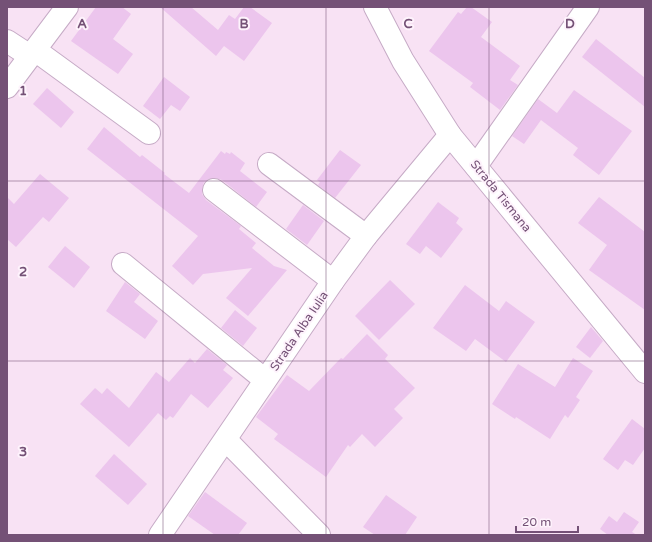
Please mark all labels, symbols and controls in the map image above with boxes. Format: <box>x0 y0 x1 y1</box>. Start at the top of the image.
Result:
text: A <box>77 16 87 32</box>
text: B <box>239 16 249 32</box>
text: C <box>403 16 413 32</box>
text: D <box>565 16 575 32</box>
text: 1 <box>19 83 27 99</box>
street label: Strada Tismana <box>468 157 534 235</box>
text: 2 <box>19 264 27 280</box>
street label: Strada Alba Iulia <box>267 288 331 374</box>
text: 3 <box>19 444 27 460</box>
scale bar <box>516 508 578 534</box>
text: 20 m <box>522 515 551 529</box>

